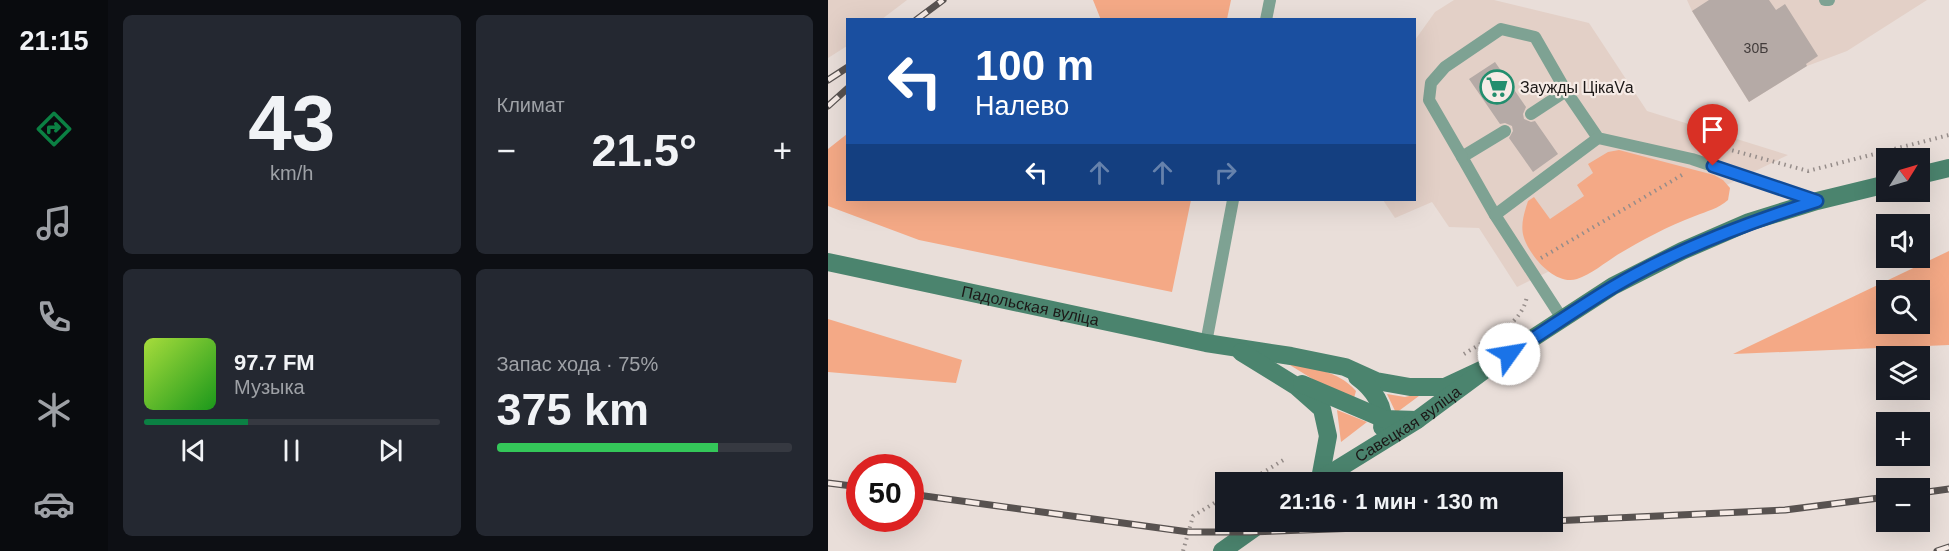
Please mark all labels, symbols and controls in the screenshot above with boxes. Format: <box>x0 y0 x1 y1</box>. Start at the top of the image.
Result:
text: 21:15 <box>19 26 89 56</box>
house number: 30Б <box>1744 40 1768 56</box>
icon: left <box>876 42 954 120</box>
text: 100 m <box>975 42 1094 89</box>
supermarket icon: Заужды ЦікаVа <box>1479 69 1515 105</box>
text: 43 <box>248 79 335 167</box>
place label: Заужды ЦікаVа <box>1520 79 1634 96</box>
text: Налево <box>975 91 1069 121</box>
text: Климат <box>497 94 565 116</box>
pin <box>1687 104 1738 166</box>
icon: directions <box>33 108 75 150</box>
icon: arrive <box>1696 113 1729 146</box>
text: 21.5° <box>591 125 697 176</box>
text: − <box>497 132 516 169</box>
text: + <box>773 132 792 169</box>
north arrow <box>1876 148 1930 202</box>
map controls <box>1876 148 1930 532</box>
icon: left <box>1020 156 1053 189</box>
icon: ahead <box>1083 156 1116 189</box>
icon: ahead <box>1146 156 1179 189</box>
icon: right <box>1209 156 1242 189</box>
text: km/h <box>270 162 313 184</box>
icon: music <box>33 202 75 244</box>
button: sound <box>1876 214 1930 268</box>
button: search <box>1876 280 1930 334</box>
street label: Падольская вуліца <box>960 283 1101 329</box>
icon: phone <box>33 296 75 338</box>
position arrow <box>1477 322 1541 386</box>
button: layers <box>1876 346 1930 400</box>
text: 97.7 FM <box>234 350 315 375</box>
text: Запас хода · 75% <box>497 353 658 375</box>
text: Музыка <box>234 376 305 398</box>
street label: Савецкая вуліца <box>1352 383 1464 465</box>
text: 375 km <box>497 384 649 435</box>
icon: climate <box>33 389 75 431</box>
button: + <box>1876 412 1930 466</box>
icon: previous <box>177 434 210 467</box>
icon: pause <box>275 434 308 467</box>
icon: next <box>374 434 407 467</box>
speed limit sign: 50 <box>846 454 924 532</box>
button: − <box>1876 478 1930 532</box>
icon: car <box>33 483 75 525</box>
text: 21:16 · 1 мин · 130 m <box>1279 489 1499 514</box>

